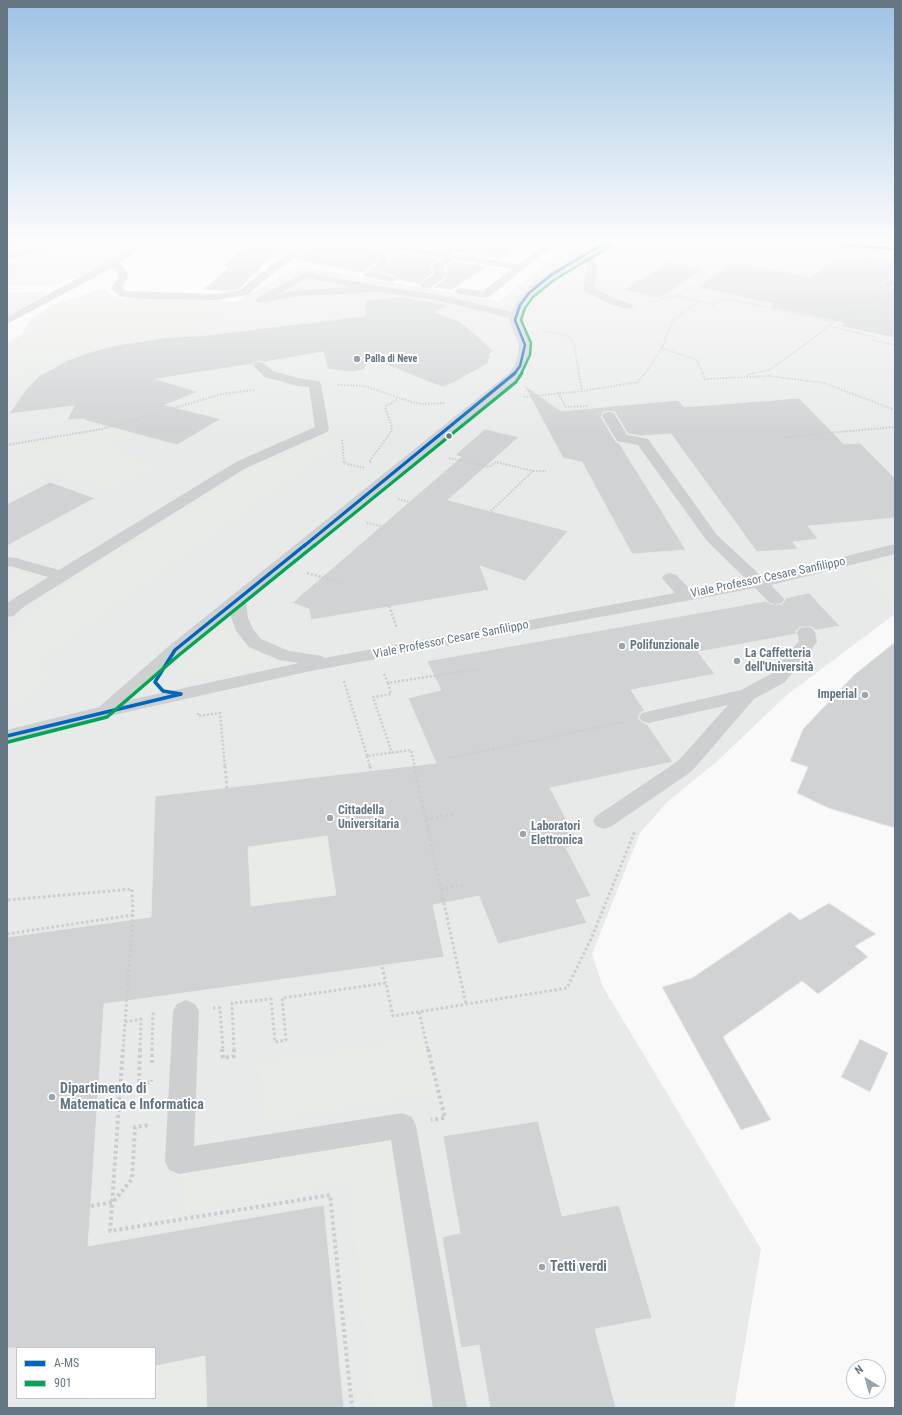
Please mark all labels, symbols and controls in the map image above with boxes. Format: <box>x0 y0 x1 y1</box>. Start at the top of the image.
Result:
place label: Palla di Neve <box>365 353 417 365</box>
marker: Palla di Neve <box>352 354 362 364</box>
unlabelled marker <box>444 431 454 441</box>
street label: Viale Professor Cesare Sanfilippo <box>689 555 847 601</box>
street label: Viale Professor Cesare Sanfilippo <box>372 618 530 662</box>
place label: Polifunzionale <box>630 639 699 653</box>
marker: Polifunzionale <box>617 641 627 651</box>
place label: La Caffetteria dell'Università <box>745 647 813 675</box>
marker: La Caffetteria dell'Università <box>732 656 742 666</box>
place label: Imperial <box>818 688 857 702</box>
marker: Imperial <box>860 690 870 700</box>
place label: Cittadella Universitaria <box>338 804 399 832</box>
marker: Cittadella Universitaria <box>325 813 335 823</box>
place label: Laboratori Elettronica <box>531 820 583 848</box>
marker: Laboratori Elettronica <box>518 829 528 839</box>
place label: Dipartimento di Matematica e Informatica <box>60 1081 204 1114</box>
marker: Dipartimento di Matematica e Informatica <box>47 1092 57 1102</box>
place label: Tetti verdi <box>550 1259 607 1275</box>
marker: Tetti verdi <box>537 1262 547 1272</box>
legend <box>16 1347 156 1399</box>
text: A-MS <box>54 1356 79 1370</box>
north arrow <box>846 1359 886 1399</box>
text: N <box>852 1363 866 1377</box>
text: 901 <box>54 1376 72 1390</box>

